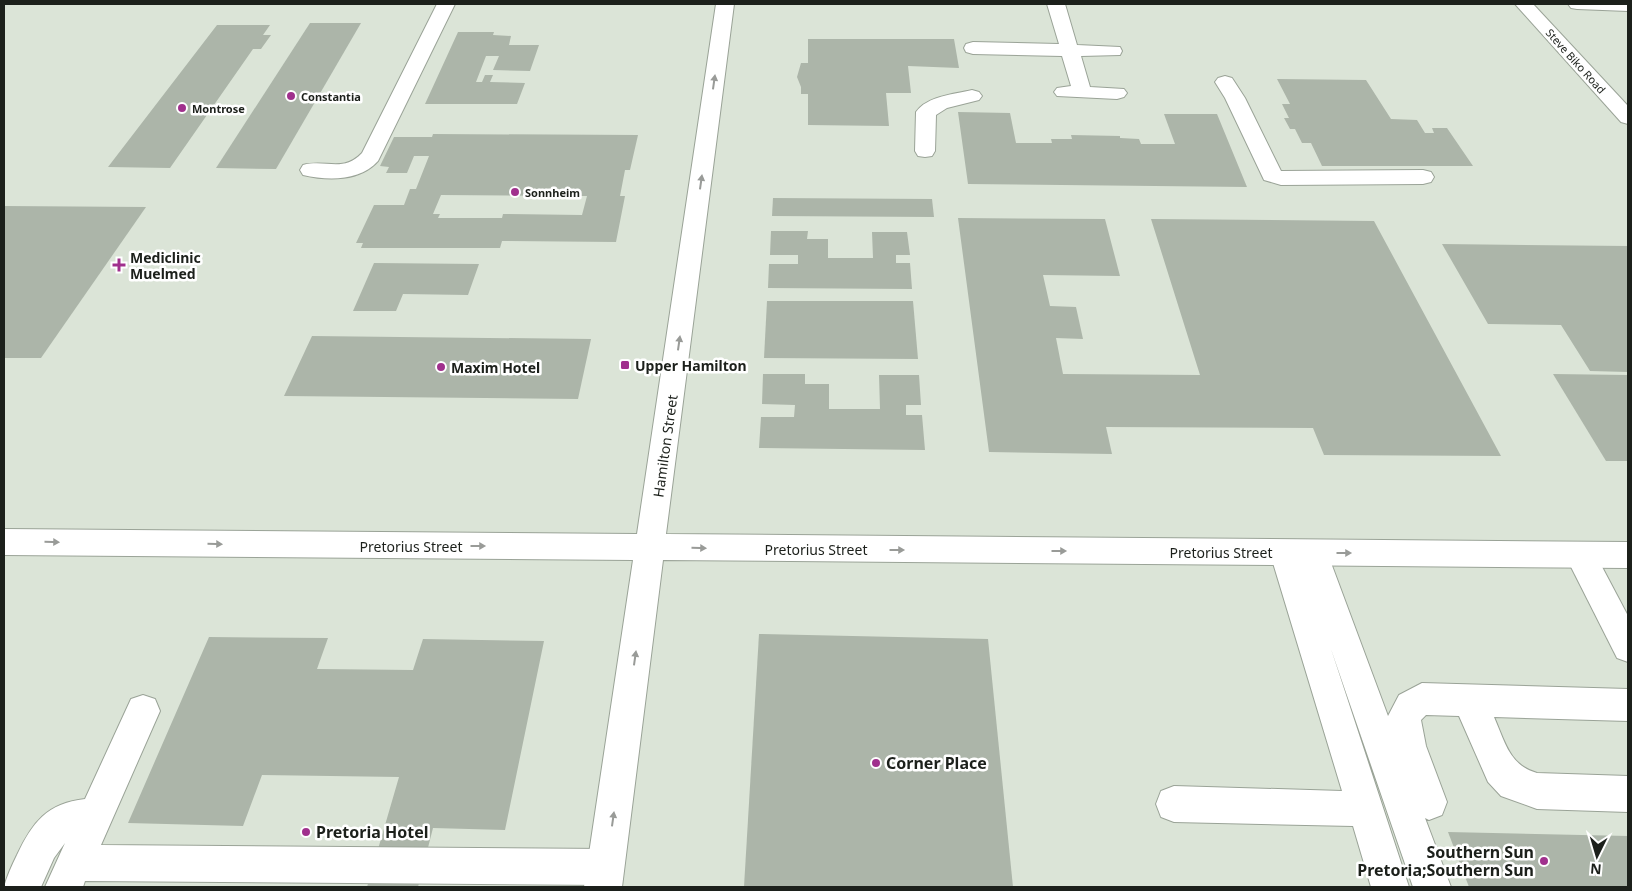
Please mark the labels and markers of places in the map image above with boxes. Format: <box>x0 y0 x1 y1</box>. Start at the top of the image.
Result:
place label: Constantia <box>301 89 361 104</box>
marker: Constantia <box>285 90 297 102</box>
place label: Montrose <box>192 101 245 116</box>
marker: Montrose <box>176 102 188 114</box>
place label: Sonnheim <box>525 185 580 200</box>
marker: Sonnheim <box>509 186 521 198</box>
place label: Mediclinic Muelmed <box>130 248 201 283</box>
marker: Mediclinic Muelmed <box>112 258 126 272</box>
place label: Upper Hamilton <box>635 356 747 375</box>
place label: Maxim Hotel <box>451 358 540 377</box>
marker: Upper Hamilton <box>619 359 631 371</box>
marker: Maxim Hotel <box>435 361 447 373</box>
place label: Corner Place <box>886 752 987 774</box>
marker: Corner Place <box>870 757 882 769</box>
place label: Pretoria Hotel <box>316 821 428 843</box>
marker: Pretoria Hotel <box>300 826 312 838</box>
place label: Southern Sun Pretoria;Southern Sun <box>1357 841 1534 881</box>
marker: Southern Sun Pretoria;Southern Sun <box>1538 855 1550 867</box>

